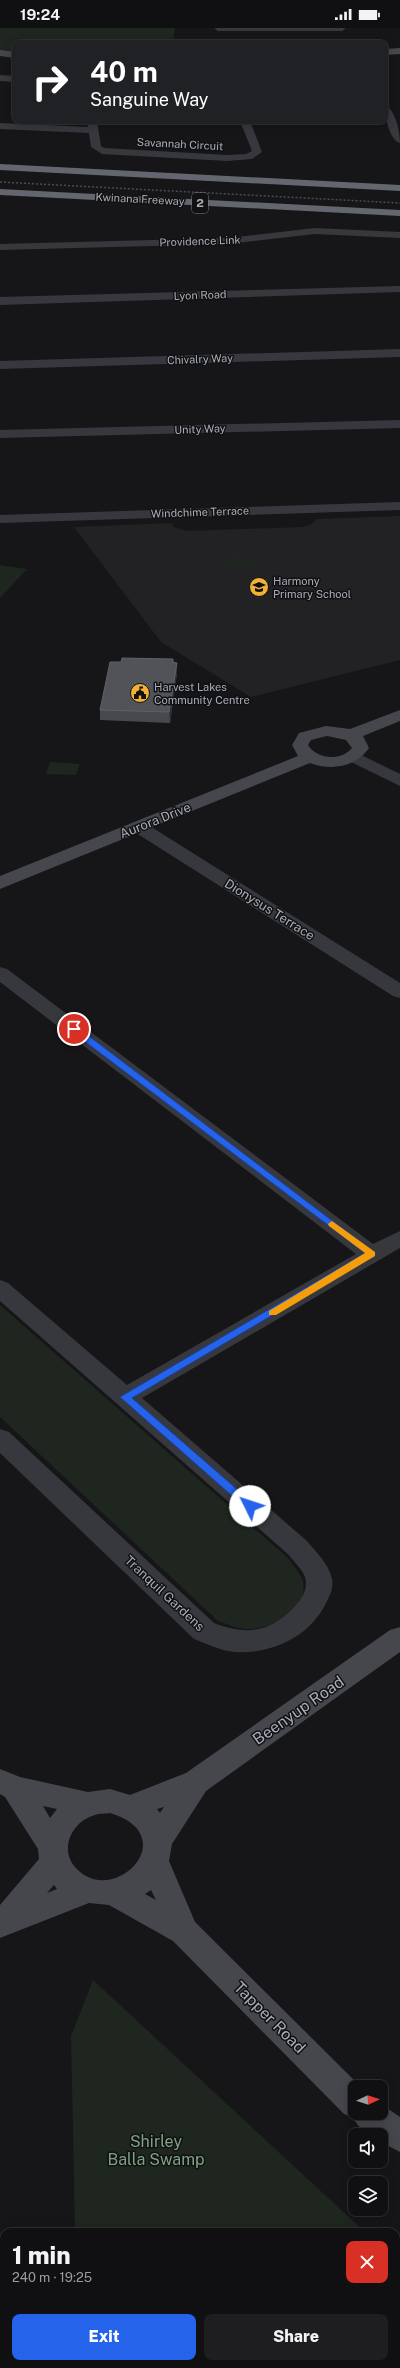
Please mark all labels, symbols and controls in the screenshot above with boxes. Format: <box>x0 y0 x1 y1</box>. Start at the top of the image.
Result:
text: 19:24 <box>20 6 60 23</box>
text: 40 m <box>90 55 158 88</box>
icon: right <box>24 56 76 108</box>
text: Sanguine Way <box>90 89 209 110</box>
street label: Savannah Circuit <box>136 136 224 152</box>
street label: Kwinana Freeway <box>95 191 185 207</box>
road number: 2 <box>192 193 208 213</box>
street label: Providence Link <box>159 234 241 248</box>
street label: Lyon Road <box>173 288 227 302</box>
street label: Chivalry Way <box>167 352 233 366</box>
street label: Unity Way <box>174 422 226 436</box>
street label: Windchime Terrace <box>151 504 249 520</box>
place label: Harmony Primary School <box>273 575 351 600</box>
school or university icon: Harmony Primary School <box>248 576 270 598</box>
place label: Harvest Lakes Community Centre <box>154 681 250 706</box>
public building icon: Harvest Lakes Community Centre <box>129 682 151 704</box>
street label: Aurora Drive <box>117 799 193 842</box>
street label: Dionysus Terrace <box>222 876 317 943</box>
pin <box>57 1012 91 1046</box>
icon: arrive <box>63 1018 85 1040</box>
position arrow <box>229 1485 271 1527</box>
street label: Tranquil Gardens <box>122 1553 208 1634</box>
street label: Beenyup Road <box>249 1672 348 1749</box>
street label: Tapper Road <box>230 1978 309 2057</box>
north arrow <box>348 2080 388 2120</box>
map controls <box>348 2080 388 2216</box>
button: sound <box>348 2128 388 2168</box>
park label: Shirley Balla Swamp <box>107 2132 205 2169</box>
button: layers <box>348 2176 388 2216</box>
text: 1 min <box>12 2241 71 2269</box>
button: close <box>346 2241 388 2283</box>
text: 240 m · 19:25 <box>12 2270 92 2285</box>
button: Exit <box>12 2314 196 2360</box>
button: Share <box>204 2314 388 2360</box>

